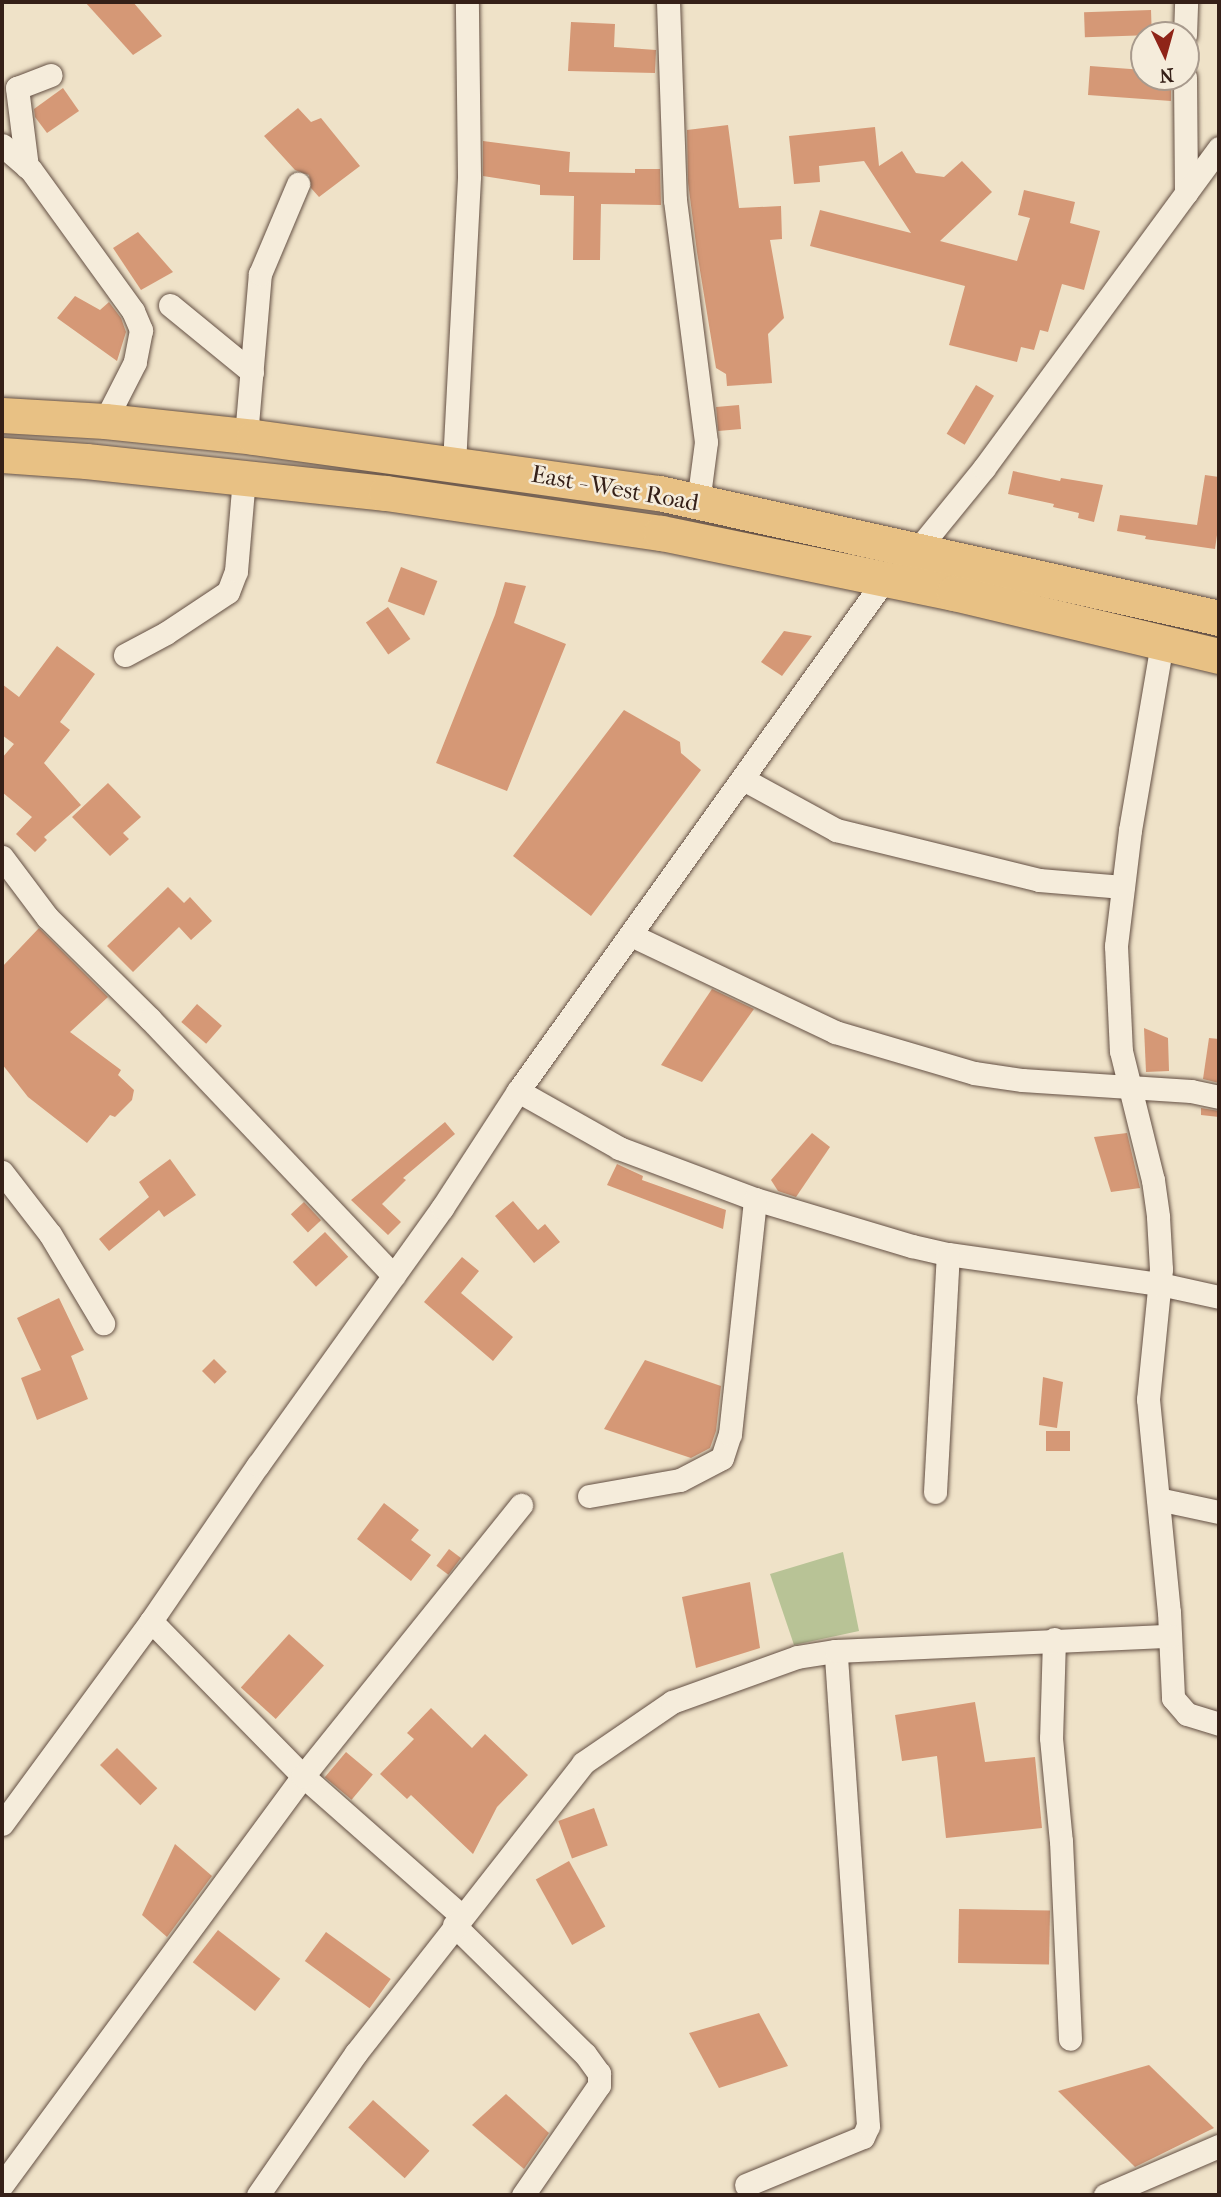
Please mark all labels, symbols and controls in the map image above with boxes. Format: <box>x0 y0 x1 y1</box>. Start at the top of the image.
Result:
north arrow <box>1130 21 1200 91</box>
text: N <box>1159 63 1175 87</box>
street label: East - West Road <box>529 460 701 518</box>

